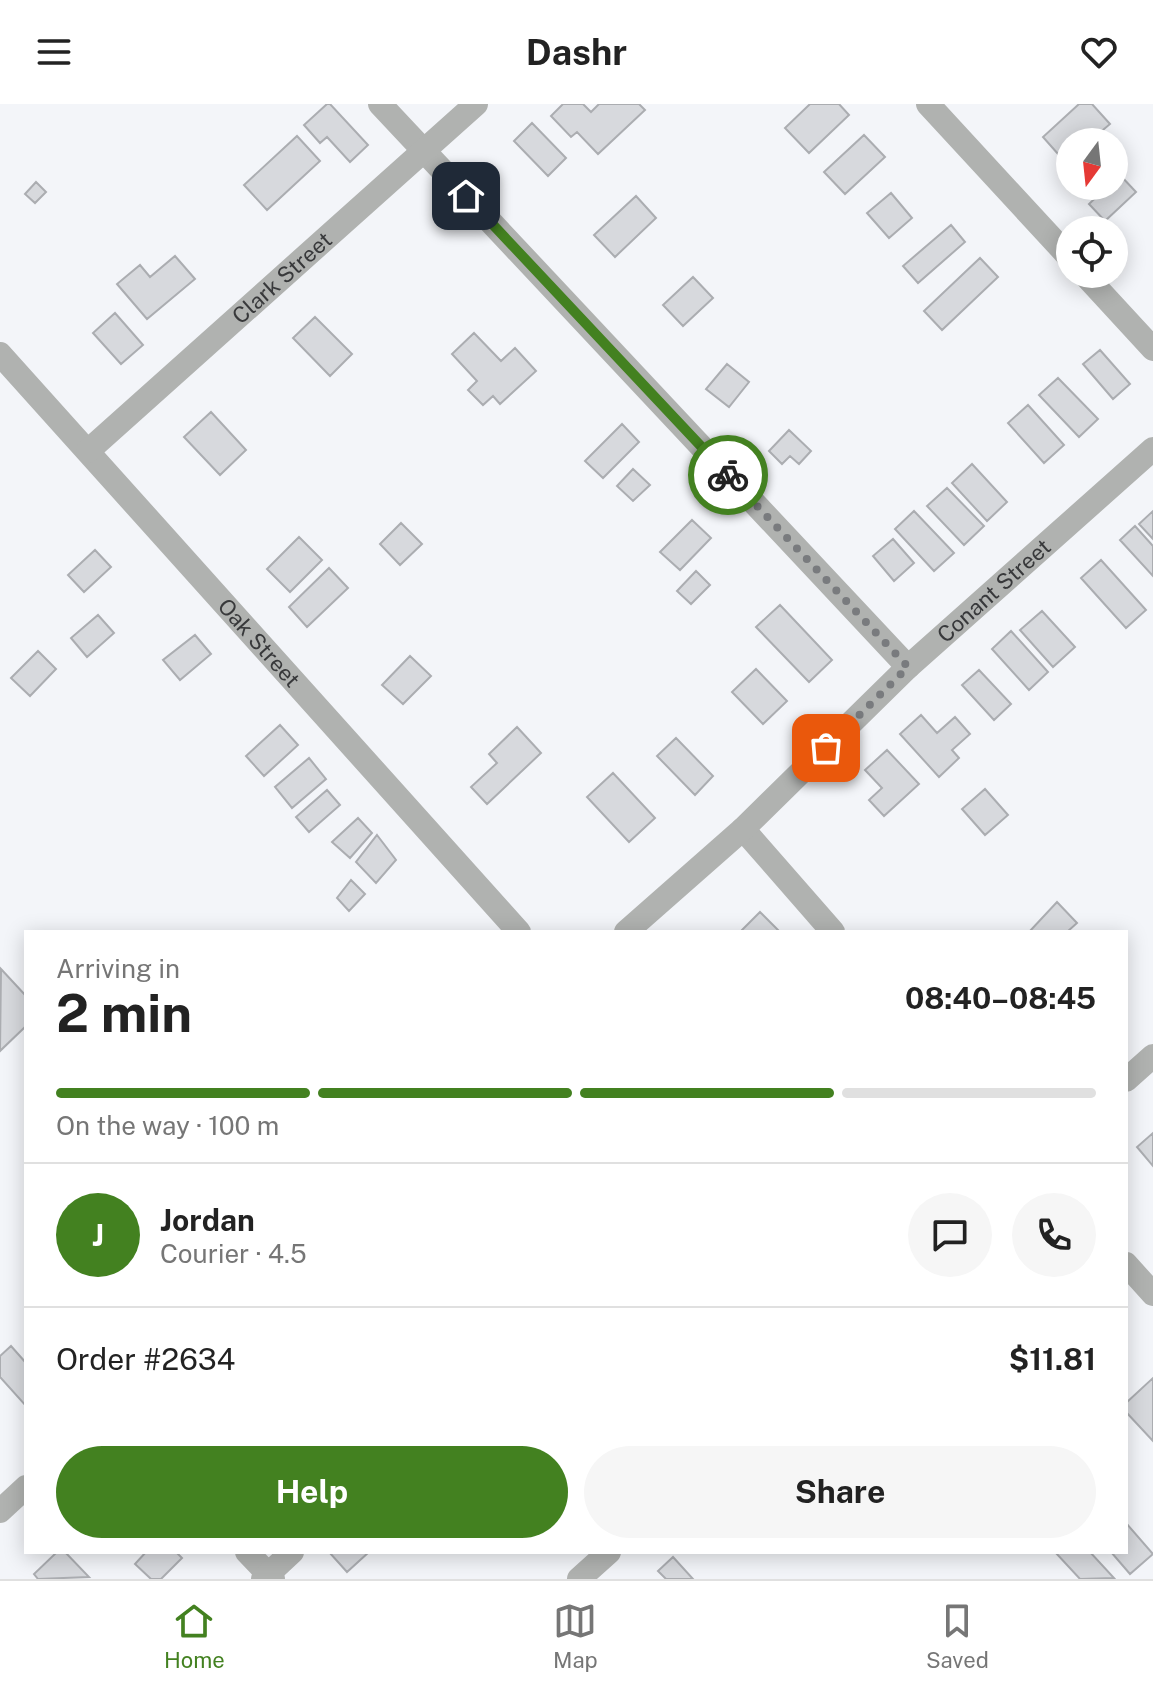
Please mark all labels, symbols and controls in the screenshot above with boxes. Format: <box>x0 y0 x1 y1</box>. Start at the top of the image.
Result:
icon: menu <box>32 30 76 74</box>
icon: heart <box>1077 30 1121 74</box>
text: Dashr <box>526 31 627 73</box>
north arrow <box>1056 128 1128 200</box>
map controls <box>1056 128 1128 288</box>
pin <box>432 162 500 230</box>
icon: home <box>444 174 488 218</box>
button: locate <box>1056 216 1128 288</box>
street label: Clark Street <box>227 226 337 329</box>
courier <box>688 435 768 515</box>
icon: bike <box>706 453 750 497</box>
street label: Conant Street <box>932 533 1056 648</box>
street label: Oak Street <box>213 593 306 692</box>
pin <box>792 714 860 782</box>
icon: bag <box>804 726 848 770</box>
text: Arriving in <box>56 953 180 984</box>
text: 08:40–08:45 <box>905 980 1096 1016</box>
text: 2 min <box>56 983 192 1044</box>
text: On the way · 100 m <box>56 1110 279 1141</box>
button: chat <box>908 1193 992 1277</box>
button: phone <box>1012 1193 1096 1277</box>
text: Jordan <box>160 1202 255 1238</box>
text: J <box>92 1217 104 1253</box>
text: Courier · 4.5 <box>160 1238 307 1269</box>
text: Order #2634 <box>56 1341 235 1377</box>
text: $11.81 <box>1009 1341 1096 1377</box>
button: Help <box>56 1446 568 1538</box>
button: Share <box>584 1446 1096 1538</box>
tab: Home <box>164 1599 225 1673</box>
tab: Map <box>553 1599 598 1673</box>
tab: Saved <box>926 1599 989 1673</box>

